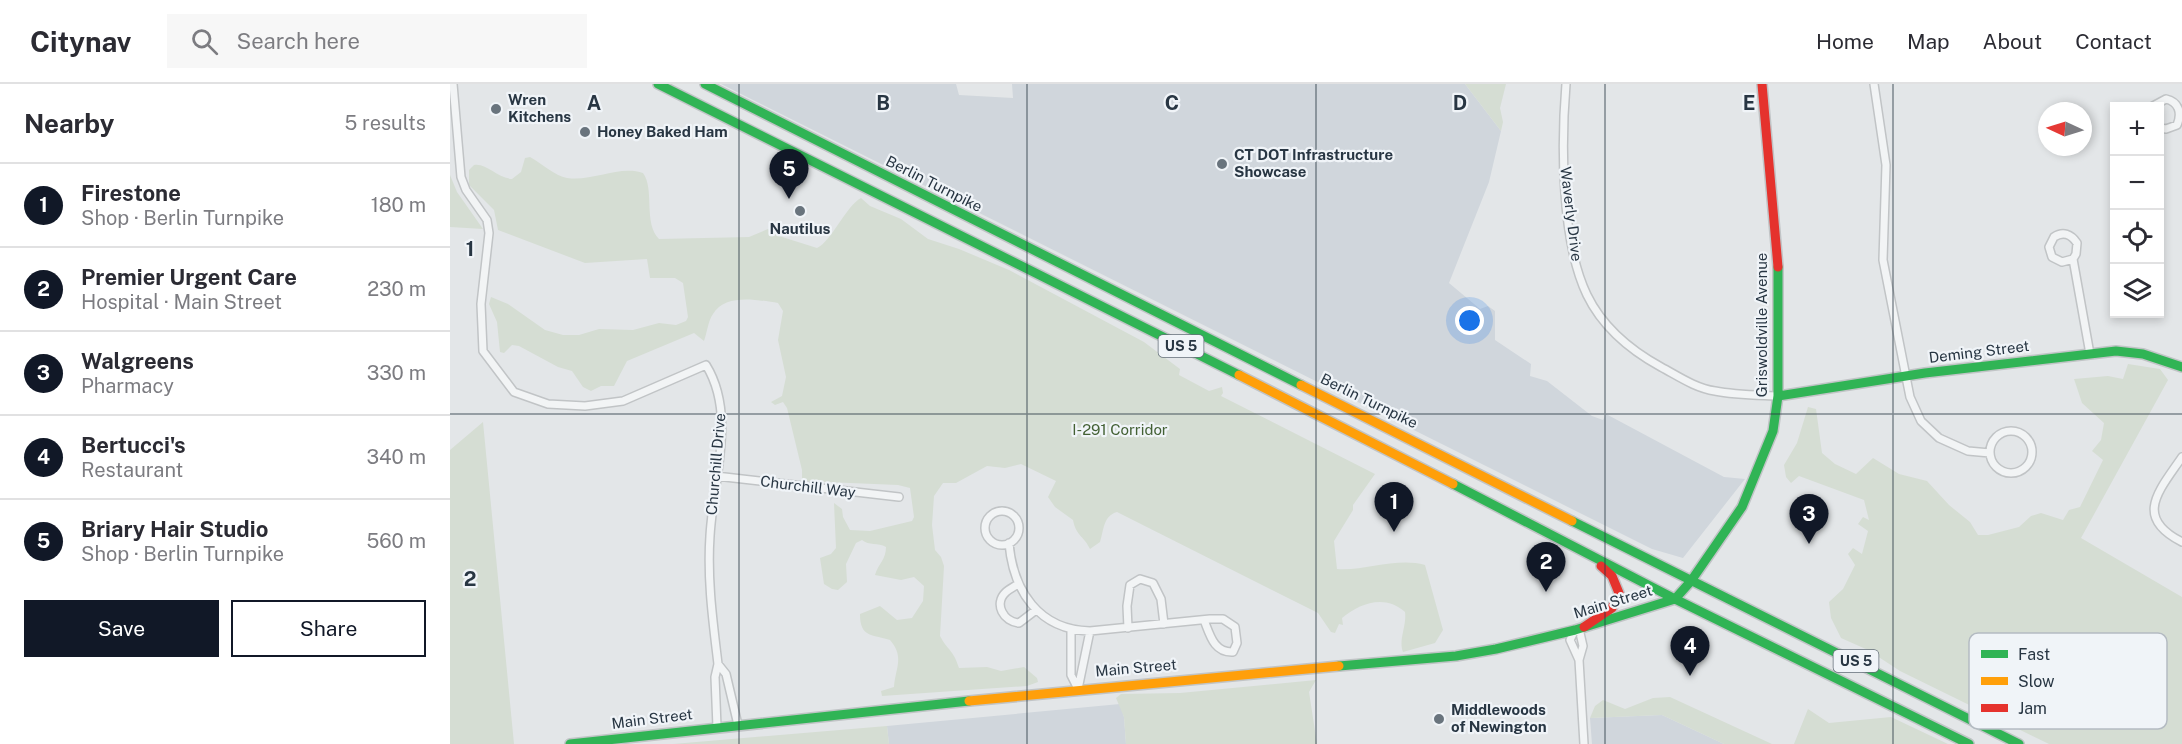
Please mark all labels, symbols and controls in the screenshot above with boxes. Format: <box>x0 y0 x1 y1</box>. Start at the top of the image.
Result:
search box <box>167 14 587 68</box>
text: Citynav <box>30 25 131 58</box>
icon: search <box>188 25 221 58</box>
text: Search here <box>236 28 360 54</box>
text: Home <box>1816 29 1874 54</box>
text: Map <box>1907 29 1950 54</box>
text: About <box>1983 29 2042 54</box>
text: Contact <box>2075 29 2152 54</box>
place label: Wren Kitchens <box>508 91 571 125</box>
text: A <box>587 91 601 115</box>
text: B <box>876 91 890 115</box>
text: C <box>1165 91 1179 115</box>
text: D <box>1453 91 1467 115</box>
text: E <box>1743 91 1755 115</box>
marker: Wren Kitchens <box>489 102 503 116</box>
north arrow <box>2038 102 2092 156</box>
map controls <box>2110 102 2164 318</box>
button: + <box>2110 102 2164 156</box>
text: Nearby <box>24 108 114 139</box>
text: 5 results <box>344 111 426 135</box>
place label: Honey Baked Ham <box>597 123 728 140</box>
marker: Honey Baked Ham <box>578 125 592 139</box>
place label: CT DOT Infrastructure Showcase <box>1234 146 1393 180</box>
pin: 5 <box>770 150 808 199</box>
street label: Berlin Turnpike <box>883 152 985 215</box>
button: − <box>2110 156 2164 210</box>
marker: CT DOT Infrastructure Showcase <box>1215 157 1229 171</box>
street label: Waverly Drive <box>1557 166 1586 262</box>
text: Firestone <box>81 180 181 206</box>
text: 1 <box>39 193 48 217</box>
text: 180 m <box>371 193 426 217</box>
marker: Nautilus <box>793 204 807 218</box>
text: Shop · Berlin Turnpike <box>81 206 284 230</box>
button: locate <box>2110 210 2164 264</box>
place label: Nautilus <box>769 220 831 237</box>
text: 1 <box>466 237 474 261</box>
street label: Griswoldville Avenue <box>1753 253 1770 397</box>
text: Premier Urgent Care <box>81 264 297 290</box>
button: layers <box>2110 264 2164 318</box>
text: 2 <box>37 277 50 301</box>
text: 230 m <box>367 277 426 301</box>
text: Hospital · Main Street <box>81 290 282 314</box>
your location <box>1455 306 1484 335</box>
road number: US 5 <box>1158 335 1204 357</box>
street label: Deming Street <box>1928 337 2030 366</box>
text: Walgreens <box>81 348 194 374</box>
text: 3 <box>37 361 50 385</box>
text: 330 m <box>367 361 426 385</box>
street label: Berlin Turnpike <box>1318 370 1420 431</box>
text: Pharmacy <box>81 374 174 398</box>
street label: Churchill Drive <box>703 412 728 516</box>
park label: I-291 Corridor <box>1072 421 1168 438</box>
text: Bertucci's <box>81 432 186 458</box>
text: 4 <box>37 445 50 469</box>
text: 340 m <box>366 445 426 469</box>
text: Restaurant <box>81 458 183 482</box>
street label: Churchill Way <box>759 472 857 501</box>
pin: 1 <box>1374 482 1414 532</box>
pin: 3 <box>1790 494 1828 544</box>
text: Briary Hair Studio <box>81 516 268 542</box>
text: 5 <box>37 529 50 553</box>
text: 560 m <box>366 529 426 553</box>
text: Shop · Berlin Turnpike <box>81 542 284 566</box>
pin: 2 <box>1526 542 1566 592</box>
text: 2 <box>464 567 476 591</box>
street label: Main Street <box>1571 581 1654 622</box>
button: Save <box>24 600 219 657</box>
button: Share <box>231 600 426 657</box>
pin: 4 <box>1670 626 1710 676</box>
legend <box>1969 633 2167 729</box>
text: Fast <box>2018 645 2050 664</box>
road number: US 5 <box>1834 650 1878 672</box>
street label: Main Street <box>1095 655 1177 680</box>
text: Slow <box>2018 672 2055 691</box>
text: Jam <box>2018 699 2047 718</box>
place label: Middlewoods of Newington <box>1451 701 1547 735</box>
street label: Main Street <box>610 705 694 732</box>
marker: Middlewoods of Newington <box>1432 712 1446 726</box>

